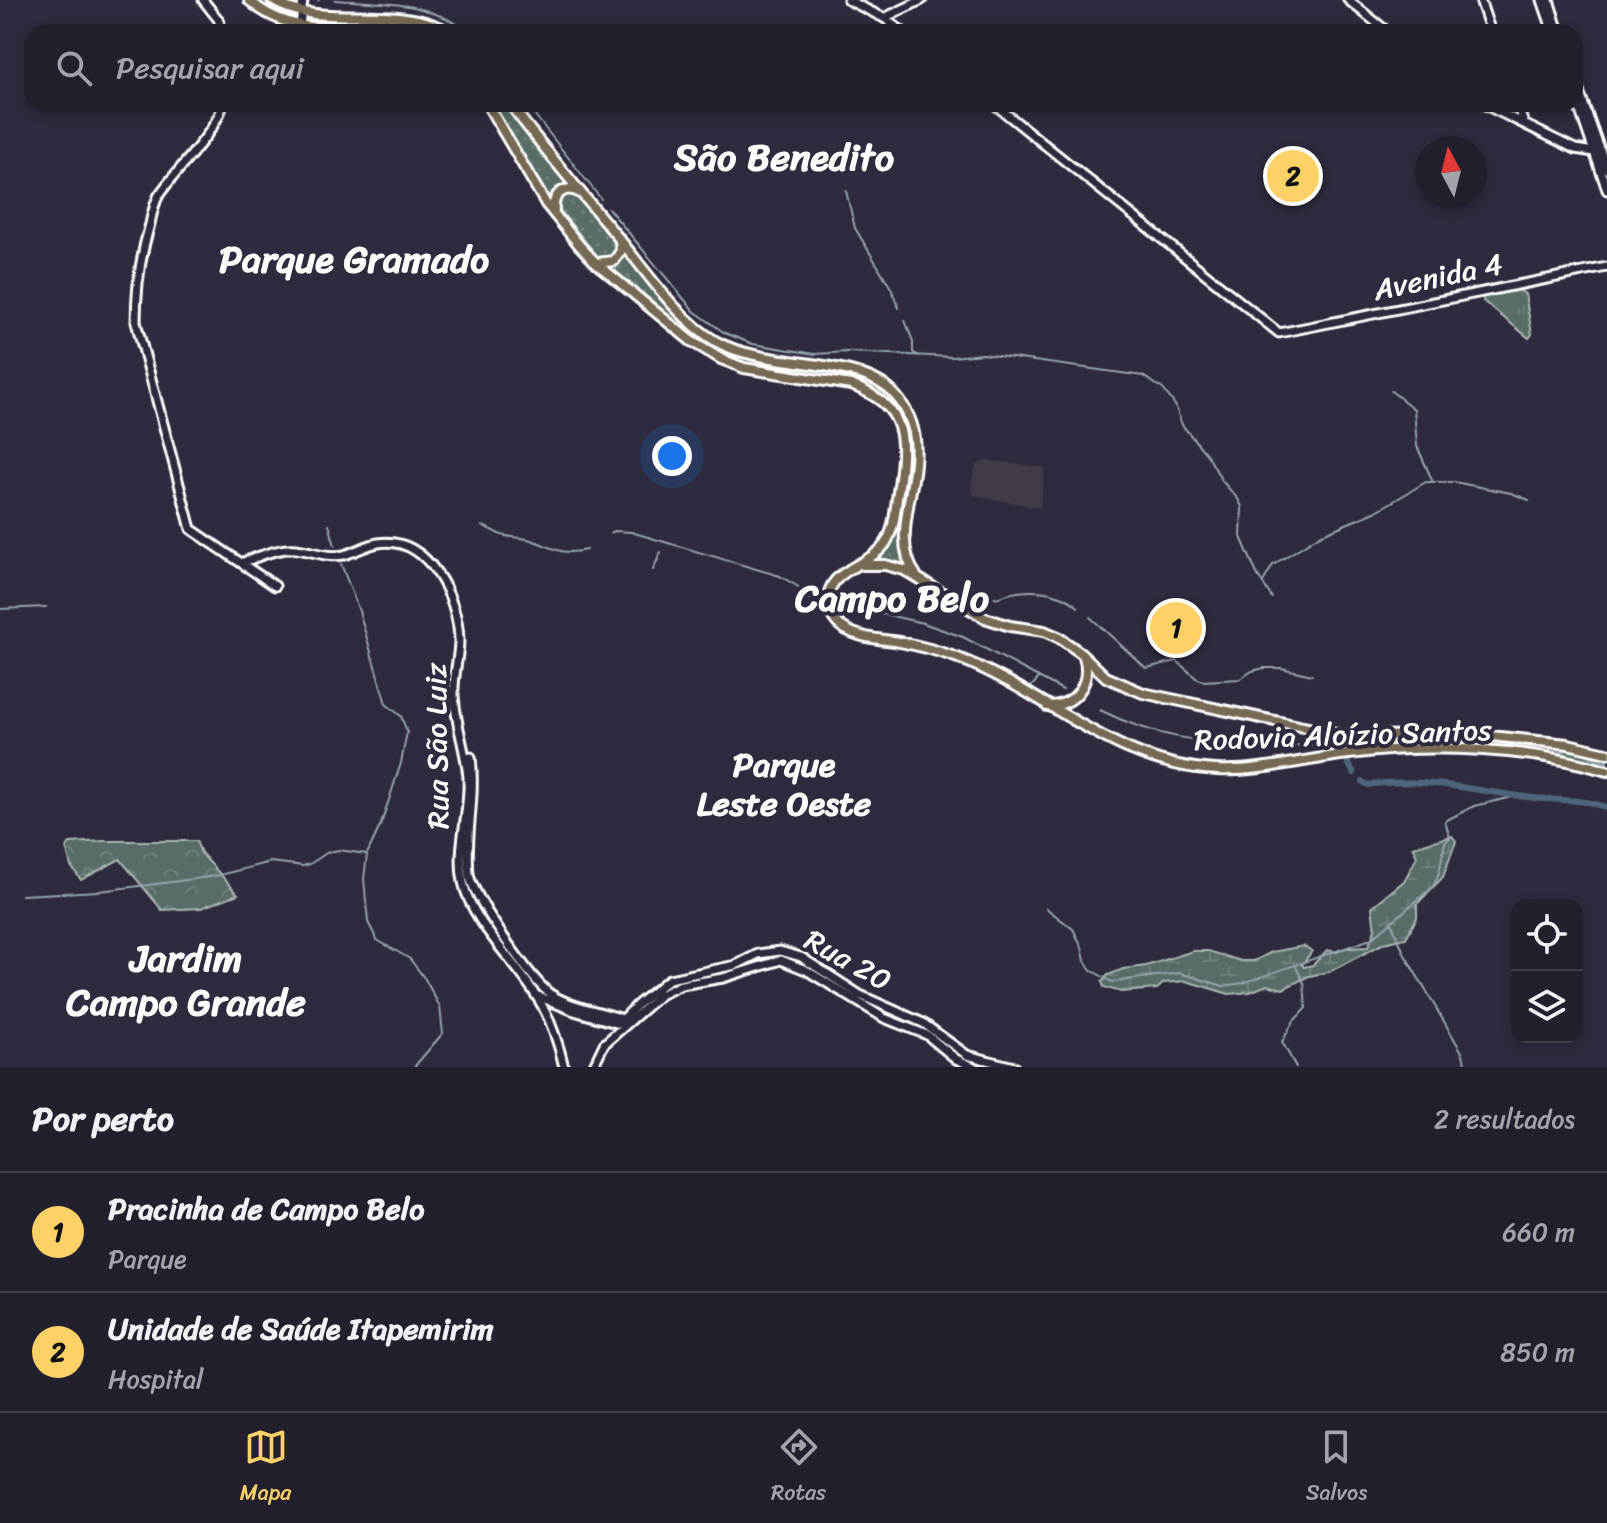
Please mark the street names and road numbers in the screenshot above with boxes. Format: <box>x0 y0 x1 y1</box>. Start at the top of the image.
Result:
street label: Avenida 4 <box>1367 237 1508 317</box>
street label: Rua São Luiz <box>409 662 465 830</box>
street label: Rodovia Aloízio Santos <box>1193 703 1493 767</box>
street label: Rua 20 <box>794 914 902 1006</box>

